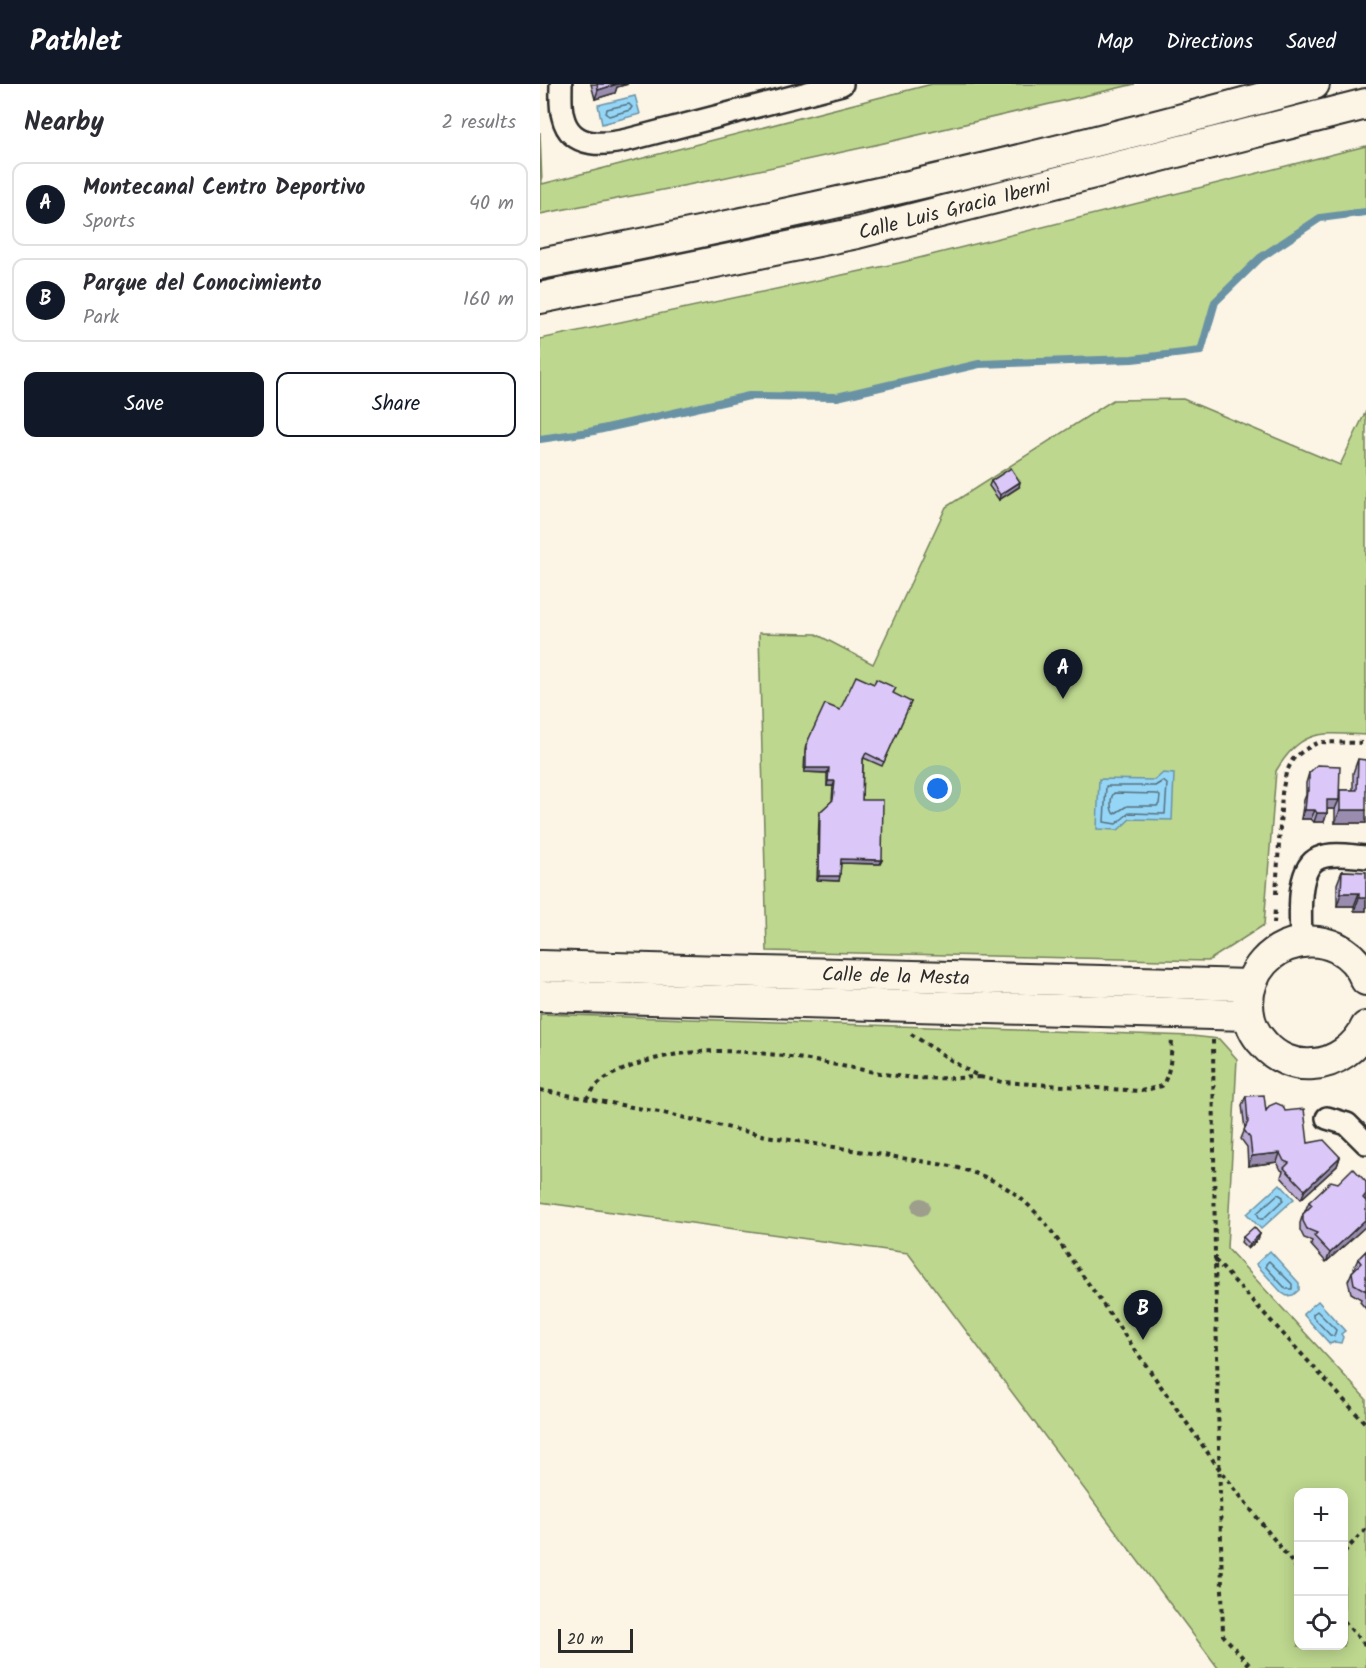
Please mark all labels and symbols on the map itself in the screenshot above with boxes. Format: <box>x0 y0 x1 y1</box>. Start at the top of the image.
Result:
street label: Calle Luis Gracia Iberni <box>855 170 1056 250</box>
pin: A <box>1044 650 1082 699</box>
your location <box>923 774 952 803</box>
street label: Calle de la Mesta <box>821 960 970 995</box>
pin: B <box>1124 1290 1162 1340</box>
scale bar <box>558 1626 633 1654</box>

